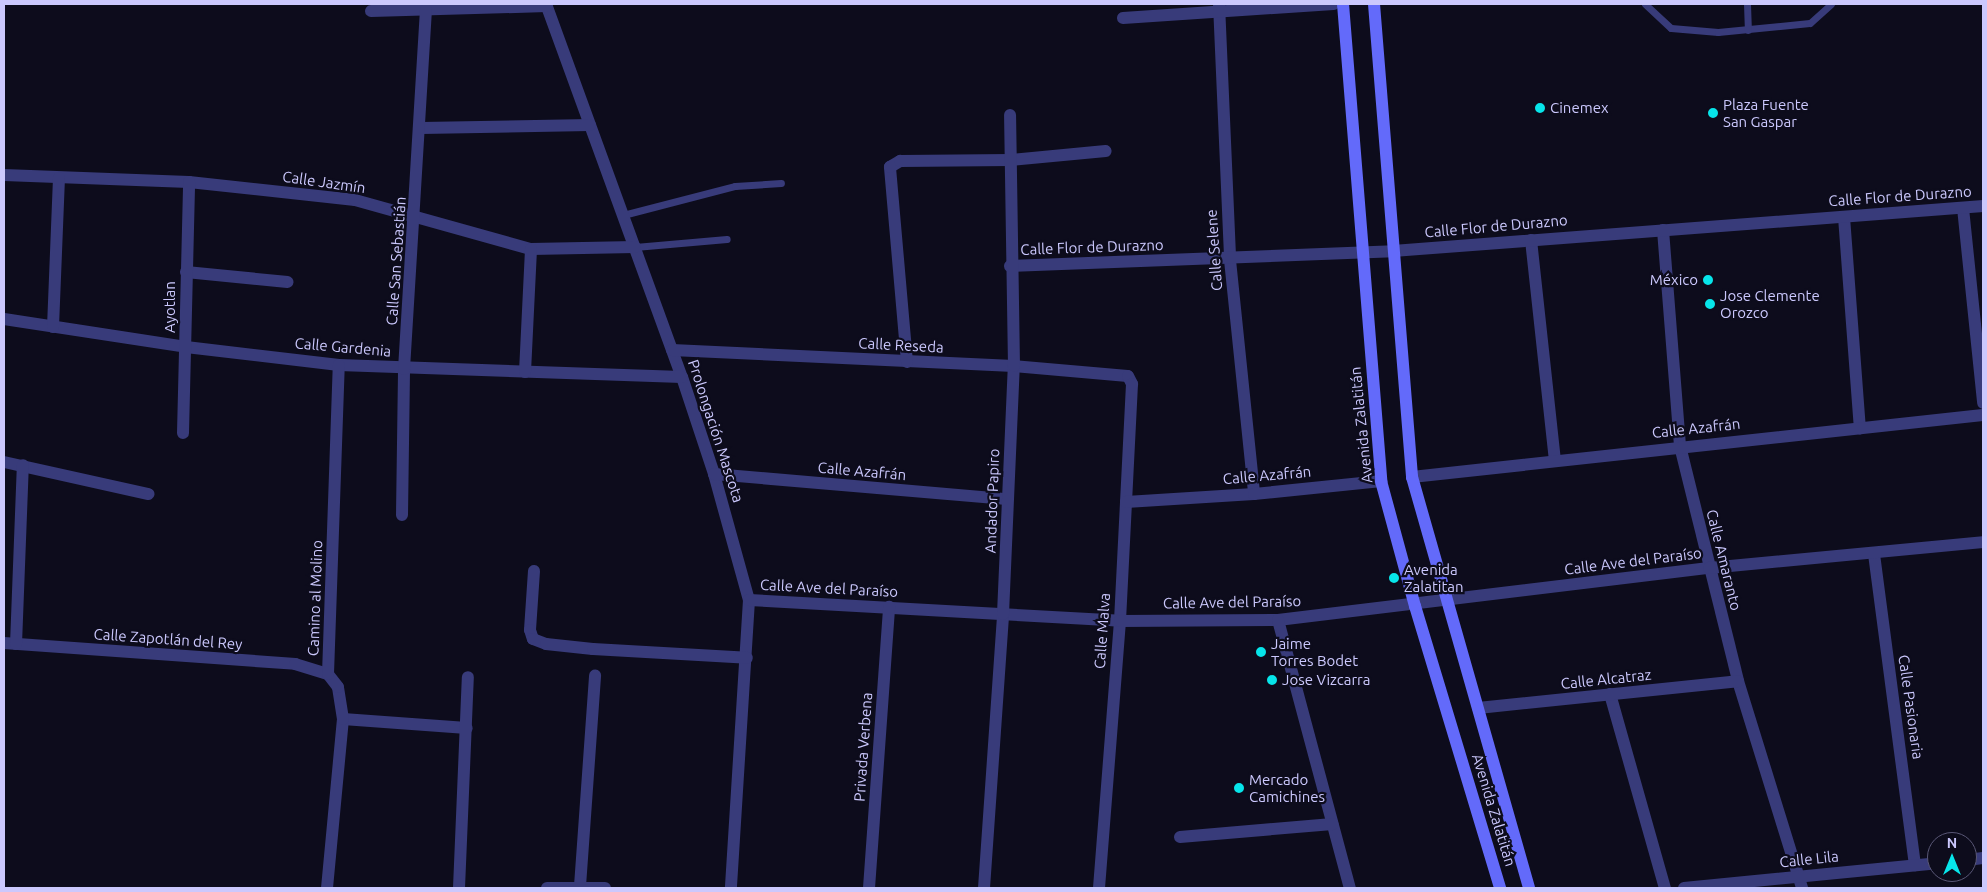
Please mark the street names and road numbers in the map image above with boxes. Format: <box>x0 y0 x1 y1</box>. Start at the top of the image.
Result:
street label: Calle Jazmín <box>281 167 367 197</box>
street label: Calle Flor de Durazno <box>1828 182 1972 210</box>
street label: Calle San Sebastián <box>383 196 409 326</box>
street label: Calle Selene <box>1202 209 1226 291</box>
street label: Calle Flor de Durazno <box>1424 211 1568 241</box>
street label: Calle Flor de Durazno <box>1020 236 1164 258</box>
street label: Ayotlan <box>161 281 179 333</box>
street label: Calle Gardenia <box>294 334 392 360</box>
street label: Calle Reseda <box>858 334 944 356</box>
street label: Prolongación Mascota <box>684 357 748 505</box>
street label: Avenida Zalatitán <box>1346 366 1376 484</box>
street label: Calle Azafrán <box>1651 414 1741 442</box>
street label: Andador Papiro <box>981 448 1003 554</box>
street label: Calle Azafrán <box>817 458 907 484</box>
street label: Calle Azafrán <box>1222 462 1312 488</box>
street label: Calle Amaranto <box>1703 508 1745 612</box>
street label: Camino al Molino <box>304 540 326 656</box>
street label: Calle Ave del Paraíso <box>1563 544 1703 578</box>
street label: Calle Ave del Paraíso <box>759 575 899 601</box>
street label: Calle Malva <box>1090 592 1114 670</box>
street label: Calle Ave del Paraíso <box>1163 592 1301 612</box>
street label: Calle Zapotlán del Rey <box>93 625 243 653</box>
street label: Calle Pasionaria <box>1895 654 1927 760</box>
street label: Calle Alcatraz <box>1560 665 1652 693</box>
street label: Privada Verbena <box>850 692 876 802</box>
street label: Avenida Zalatitán <box>1468 752 1520 868</box>
street label: Calle Lila <box>1778 847 1840 871</box>

